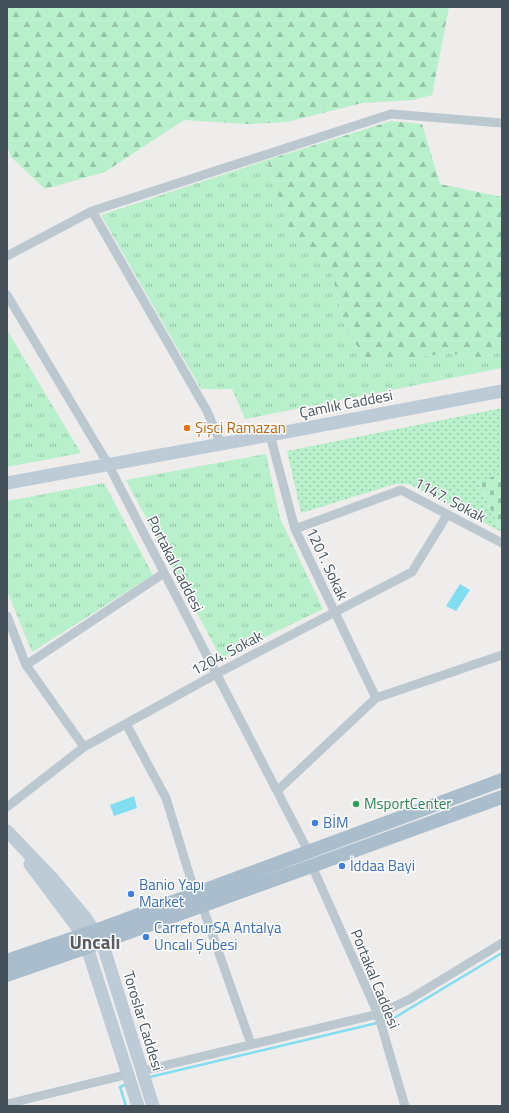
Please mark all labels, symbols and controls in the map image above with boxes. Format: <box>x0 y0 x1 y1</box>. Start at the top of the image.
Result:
street label: Çamlık Caddesi <box>297 383 395 424</box>
place label: Şişci Ramazan <box>195 416 286 439</box>
marker: Şişci Ramazan <box>182 423 192 433</box>
street label: 1147. Sokak <box>410 471 490 528</box>
street label: Portakal Caddesi <box>141 512 210 616</box>
street label: 1201. Sokak <box>301 524 354 604</box>
street label: 1204. Sokak <box>187 624 267 681</box>
place label: MsportCenter <box>364 792 451 815</box>
marker: MsportCenter <box>351 799 361 809</box>
place label: BİM <box>323 811 349 834</box>
marker: BİM <box>310 818 320 828</box>
place label: İddaa Bayi <box>350 854 415 877</box>
marker: İddaa Bayi <box>337 861 347 871</box>
place label: Banio Yapı Market <box>139 873 204 913</box>
marker: Banio Yapı Market <box>126 889 136 899</box>
place label: CarrefourSA Antalya Uncalı Şubesi <box>154 916 282 956</box>
street label: Portakal Caddesi <box>345 926 406 1032</box>
district label: Uncalı <box>69 927 121 956</box>
marker: CarrefourSA Antalya Uncalı Şubesi <box>141 932 151 942</box>
street label: Toroslar Caddesi <box>117 968 170 1074</box>

